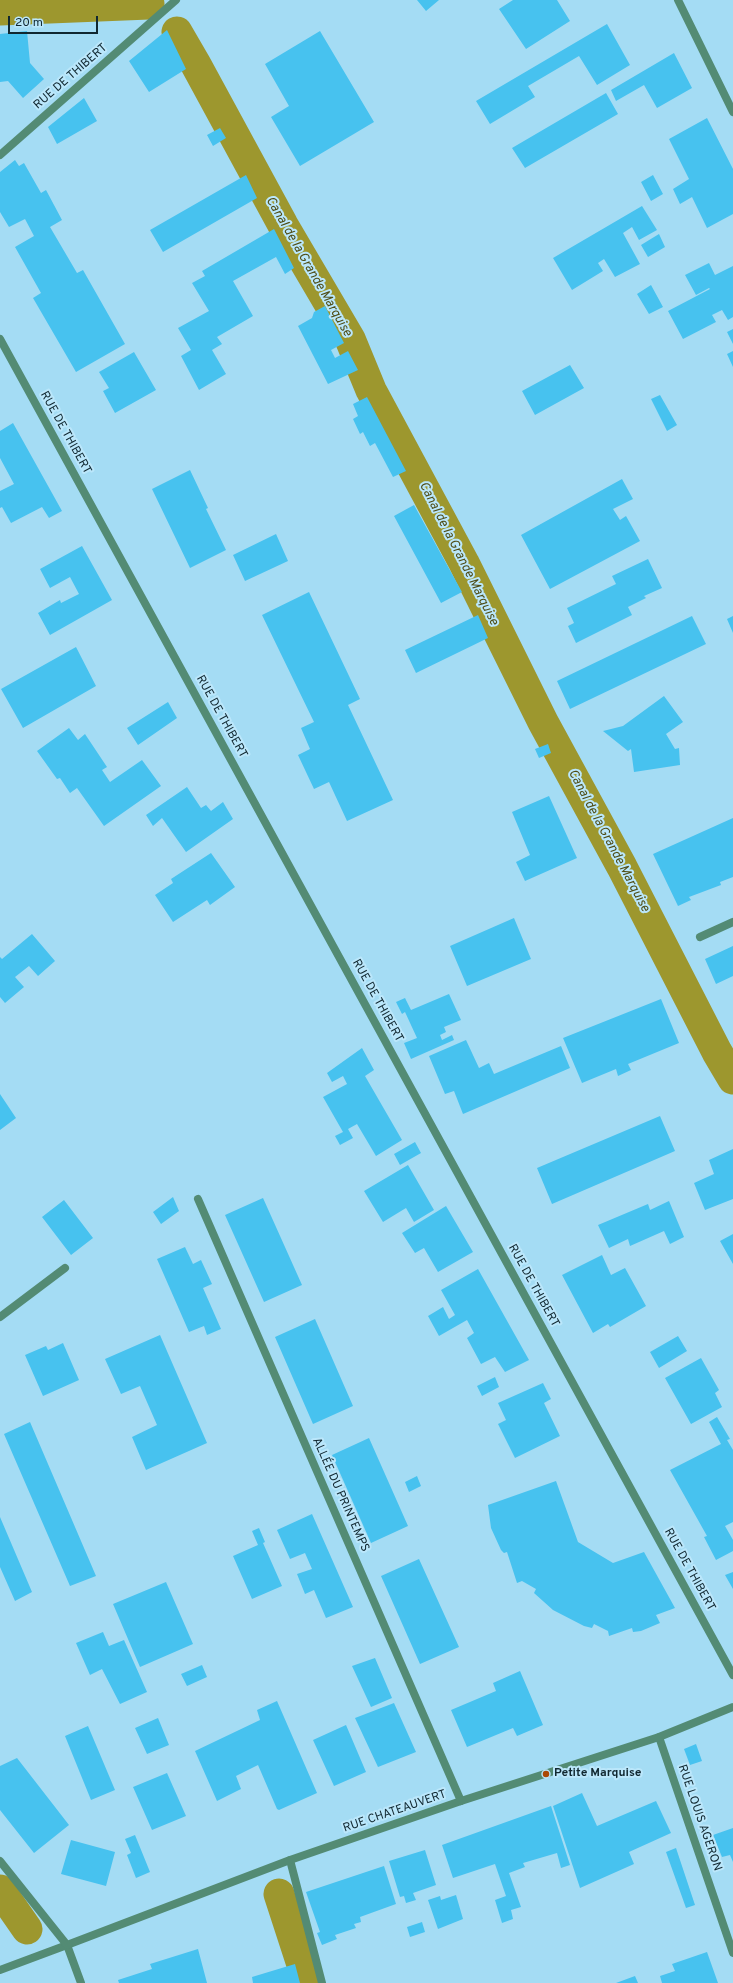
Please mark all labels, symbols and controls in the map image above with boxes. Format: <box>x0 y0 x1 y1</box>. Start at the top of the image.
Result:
scale bar <box>10 8 100 34</box>
text: 20 m <box>15 15 43 31</box>
street label: RUE DE THIBERT <box>31 41 111 113</box>
water label: Canal de la Grande Marquise <box>261 194 355 340</box>
street label: RUE DE THIBERT <box>36 389 94 477</box>
water label: Canal de la Grande Marquise <box>415 480 501 628</box>
street label: RUE DE THIBERT <box>192 673 250 761</box>
water label: Canal de la Grande Marquise <box>564 767 652 915</box>
street label: RUE DE THIBERT <box>348 957 406 1045</box>
street label: RUE DE THIBERT <box>504 1242 562 1330</box>
street label: ALLÉE DU PRINTEMPS <box>308 1436 372 1554</box>
street label: RUE DE THIBERT <box>660 1526 718 1614</box>
street label: RUE LOUIS AGERON <box>674 1763 724 1873</box>
place label: Petite Marquise <box>554 1767 641 1781</box>
marker: Petite Marquise <box>541 1769 551 1779</box>
street label: RUE CHATEAUVERT <box>341 1788 449 1836</box>

